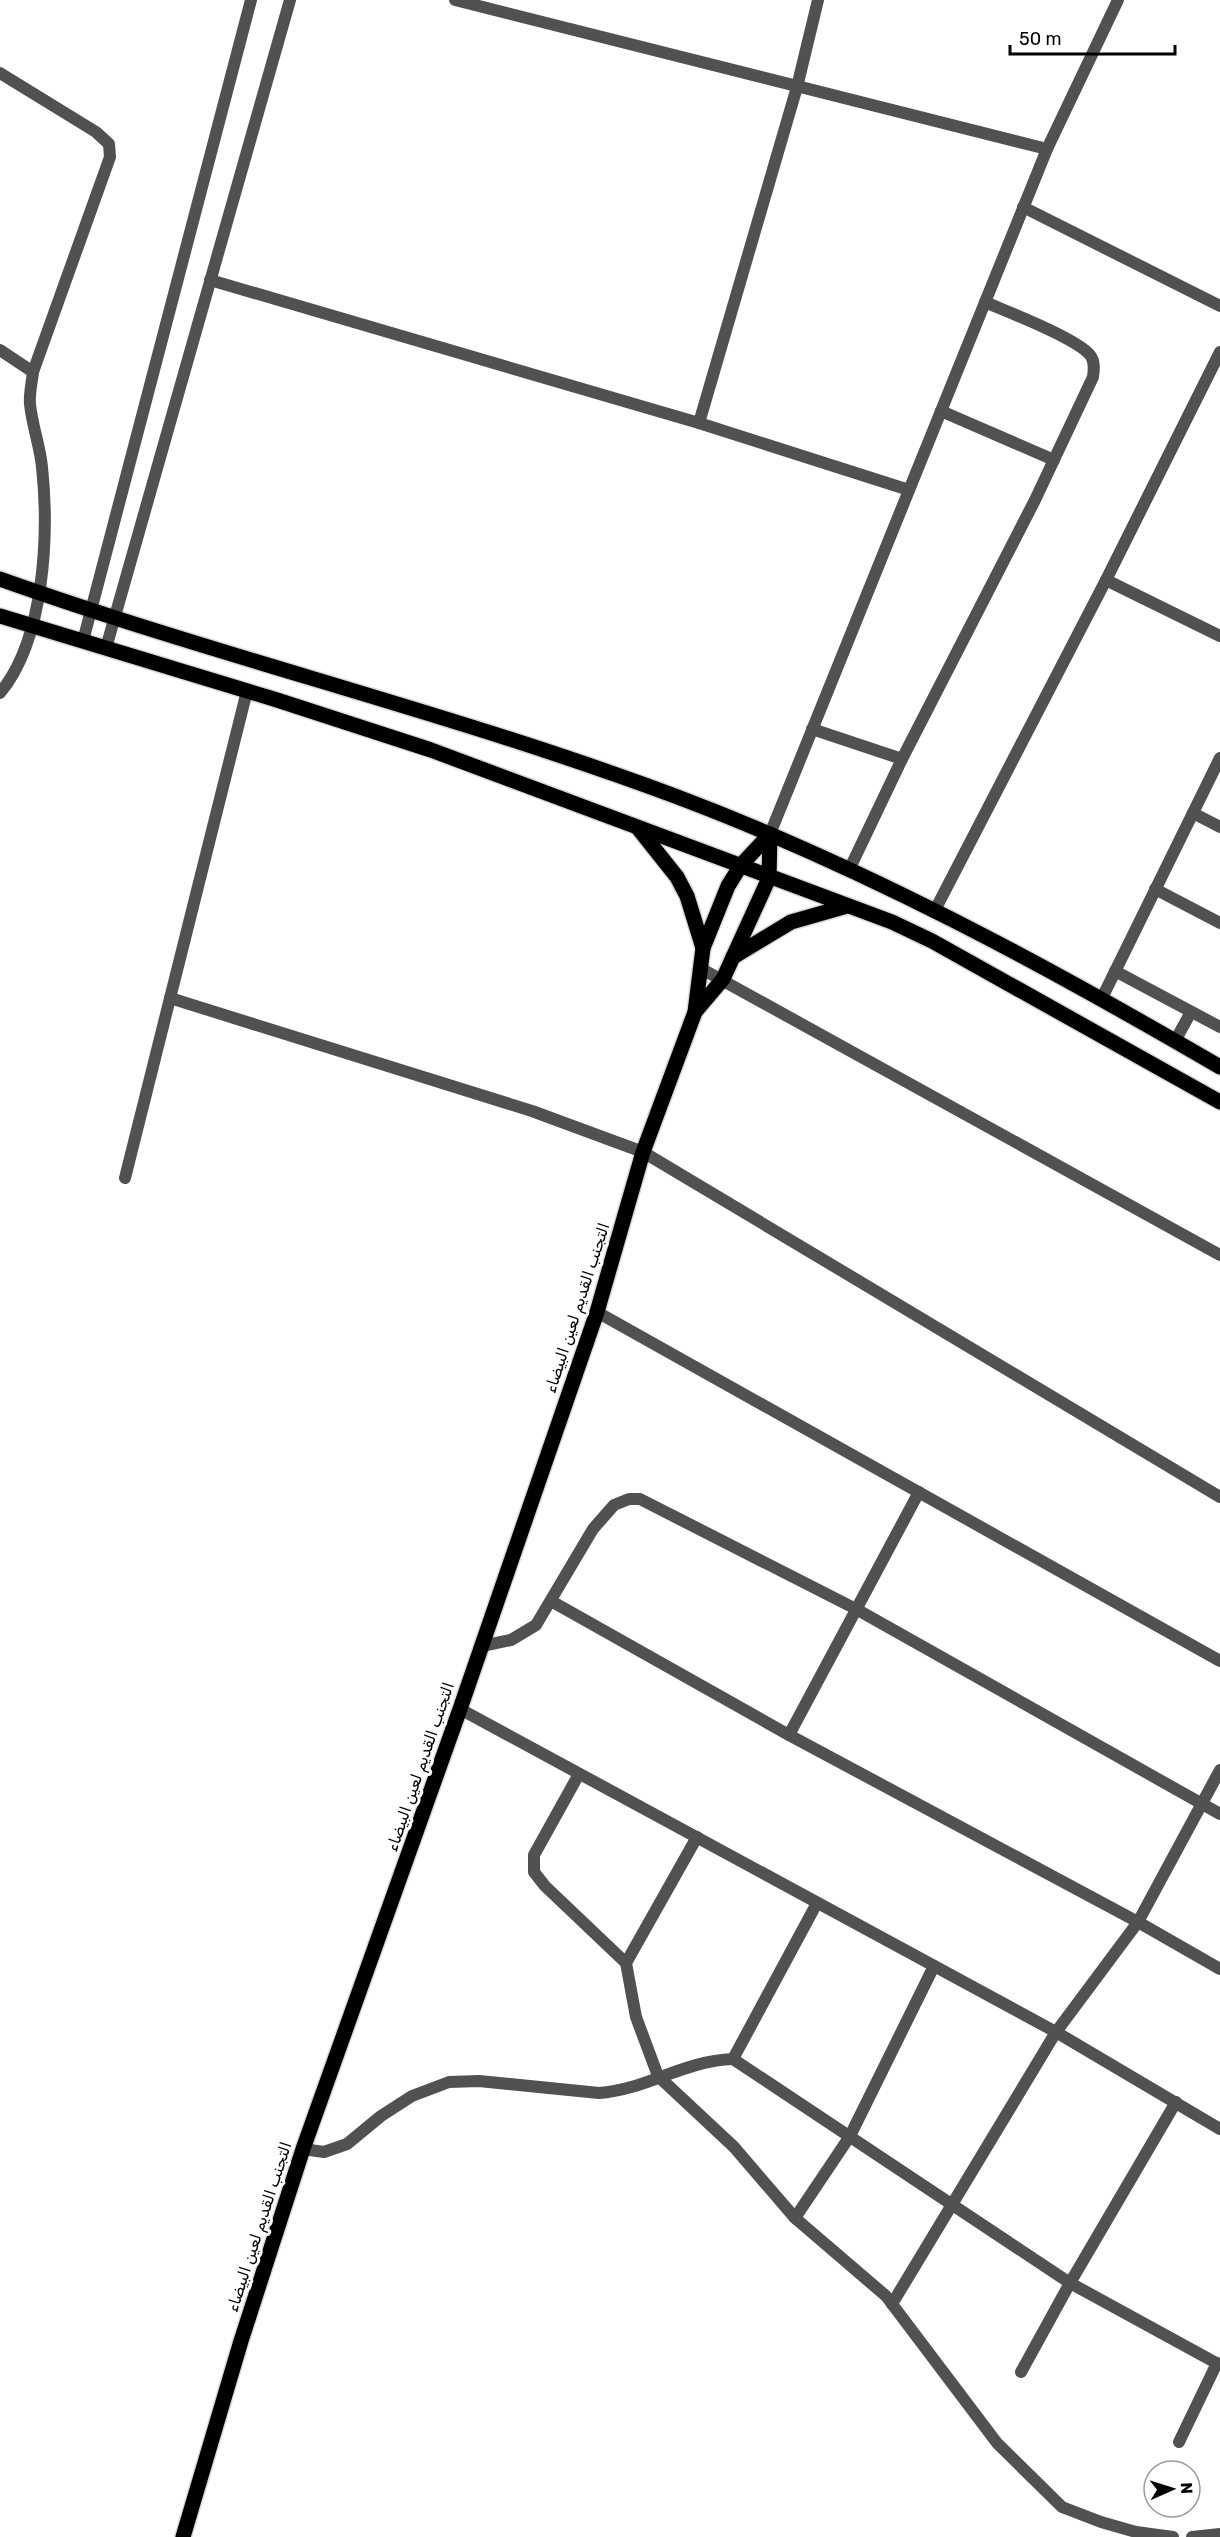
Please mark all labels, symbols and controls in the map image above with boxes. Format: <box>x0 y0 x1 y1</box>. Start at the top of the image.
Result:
scale bar <box>1010 18 1175 56</box>
text: 50 m <box>1019 28 1062 50</box>
street label: التجنب القديم لعين البيضاء <box>540 1220 614 1396</box>
street label: التجنب القديم لعين البيضاء <box>382 1680 459 1854</box>
street label: التجنب القديم لعين البيضاء <box>222 2139 296 2315</box>
north arrow <box>1142 2459 1202 2519</box>
text: N <box>1177 2482 1196 2494</box>

